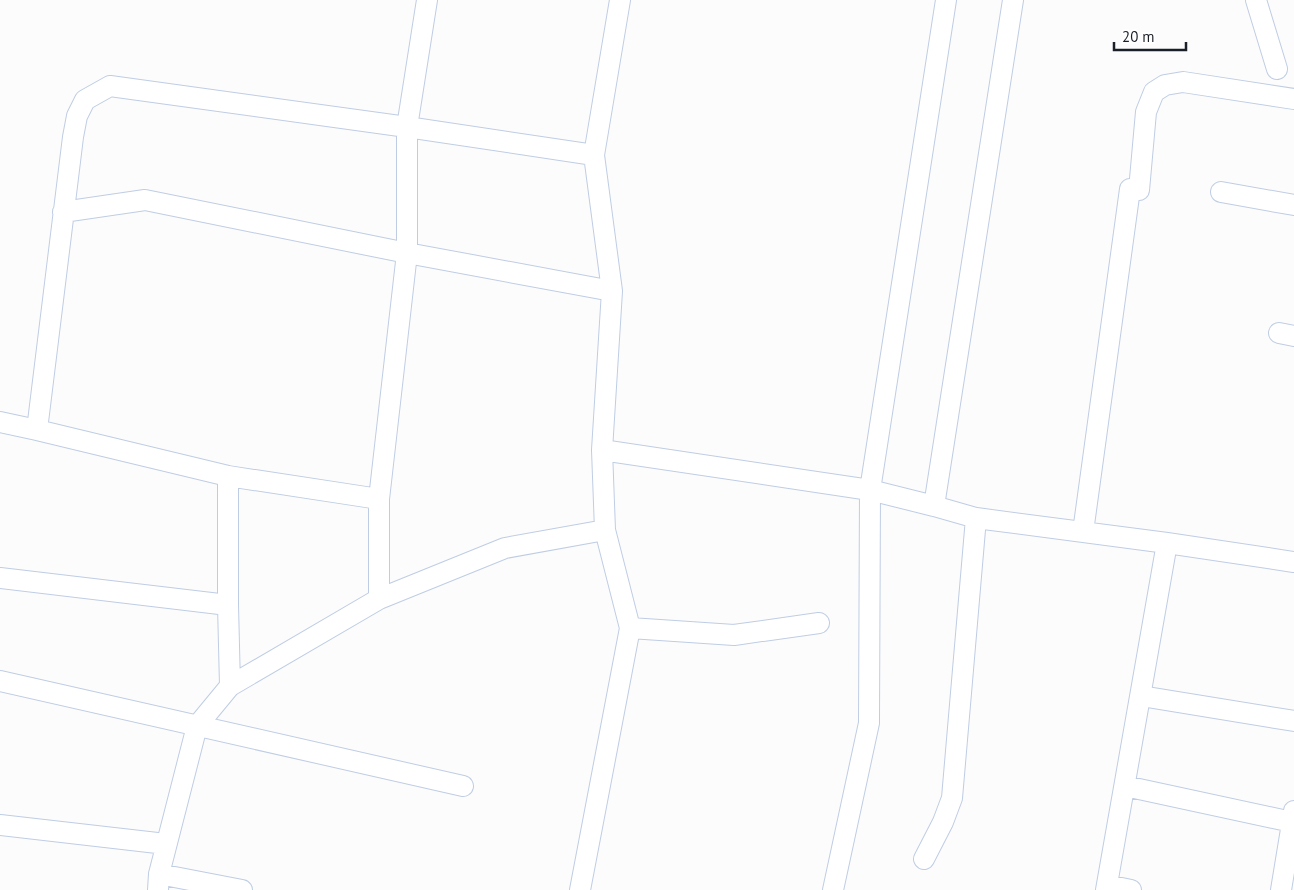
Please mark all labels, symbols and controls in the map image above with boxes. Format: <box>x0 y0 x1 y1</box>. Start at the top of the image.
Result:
scale bar <box>1114 20 1186 52</box>
text: 20 m <box>1122 27 1155 46</box>

